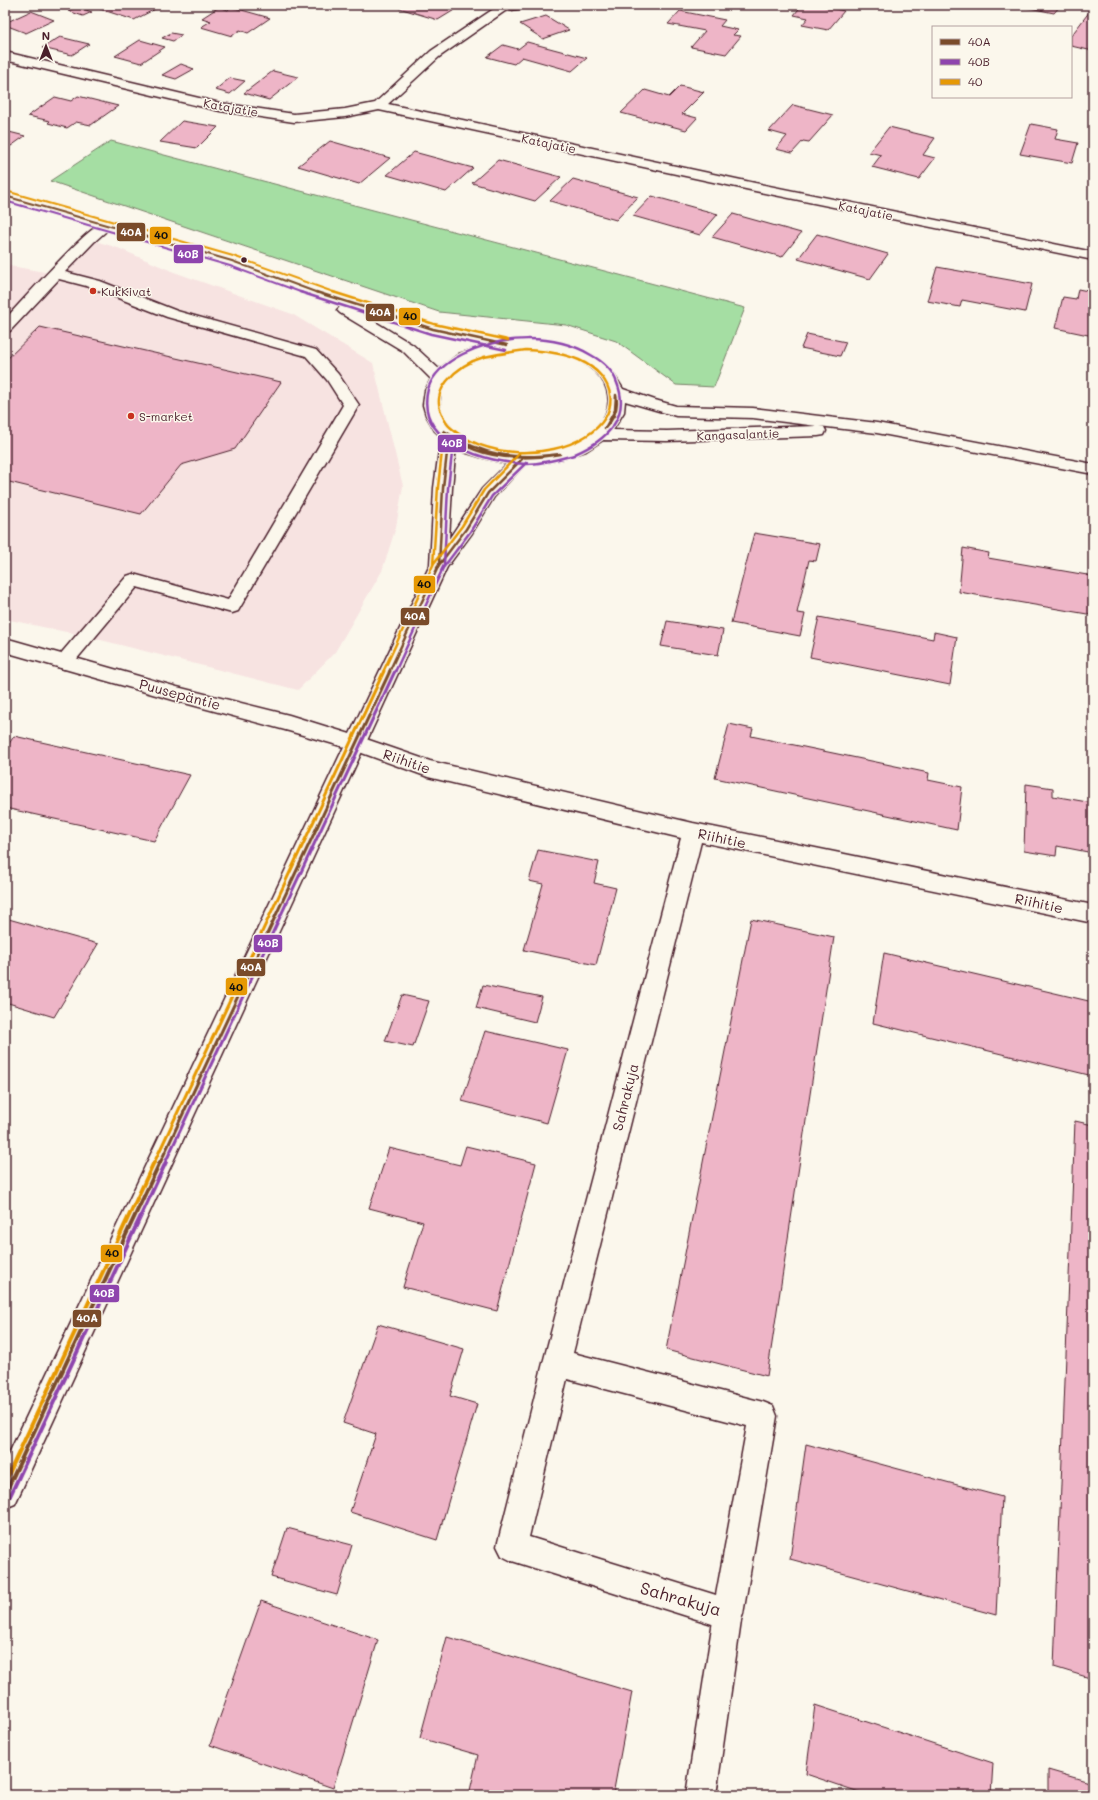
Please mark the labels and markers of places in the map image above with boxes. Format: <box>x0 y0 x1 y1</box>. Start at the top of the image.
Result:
unlabelled marker <box>239 255 249 265</box>
place label: KukKivat <box>101 283 151 299</box>
marker: KukKivat <box>88 286 98 296</box>
place label: S-market <box>139 408 193 424</box>
marker: S-market <box>126 411 136 421</box>

